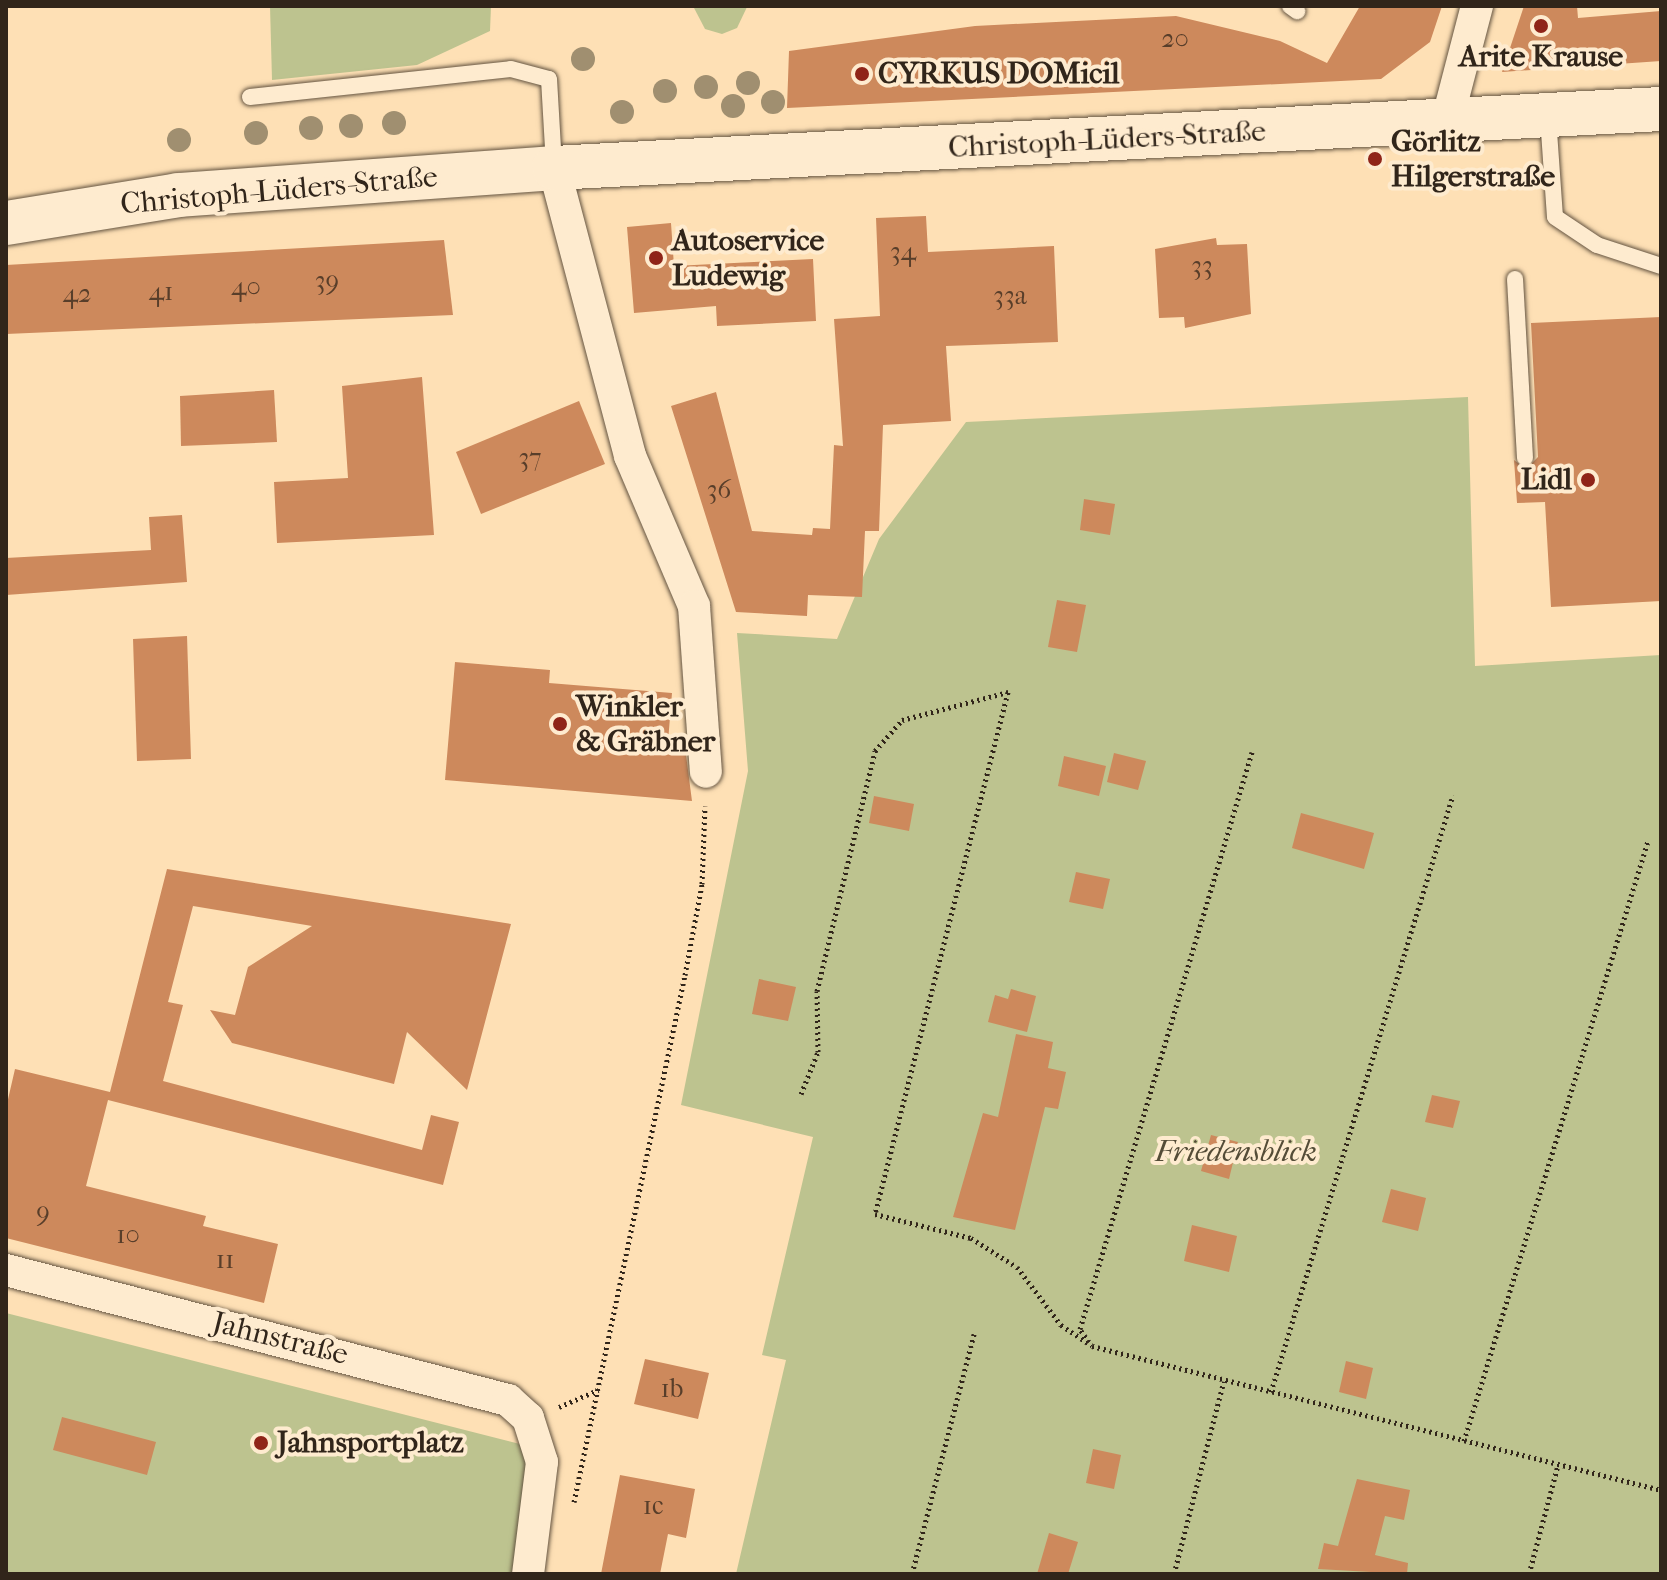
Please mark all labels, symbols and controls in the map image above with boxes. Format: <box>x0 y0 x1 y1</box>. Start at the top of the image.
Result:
marker: Arite Krause <box>1532 17 1550 35</box>
house number: 20 <box>1161 23 1189 55</box>
place label: Arite Krause <box>1459 39 1623 75</box>
place label: CYRKUS DOMicil <box>878 56 1120 92</box>
marker: CYRKUS DOMicil <box>853 65 871 83</box>
street label: Christoph-Lüders-Straße <box>947 114 1267 166</box>
place label: Görlitz Hilgerstraße <box>1391 124 1555 194</box>
marker: Görlitz Hilgerstraße <box>1366 150 1384 168</box>
street label: Christoph-Lüders-Straße <box>119 159 439 223</box>
place label: Autoservice Ludewig <box>672 223 824 294</box>
house number: 34 <box>890 236 916 268</box>
marker: Autoservice Ludewig <box>647 249 665 267</box>
house number: 33 <box>1191 250 1213 282</box>
house number: 39 <box>315 265 339 297</box>
house number: 40 <box>231 271 261 303</box>
house number: 41 <box>149 276 173 308</box>
house number: 42 <box>63 278 91 310</box>
house number: 33a <box>993 280 1027 312</box>
house number: 37 <box>518 442 542 474</box>
place label: Lidl <box>1521 462 1572 498</box>
marker: Lidl <box>1579 471 1597 489</box>
house number: 36 <box>707 474 731 506</box>
place label: Winkler & Gräbner <box>576 689 715 760</box>
marker: Winkler & Gräbner <box>551 715 569 733</box>
park label: Friedensblick <box>1155 1134 1317 1170</box>
house number: 9 <box>36 1196 50 1228</box>
house number: 10 <box>116 1219 140 1251</box>
house number: 11 <box>216 1244 234 1276</box>
street label: Jahnstraße <box>208 1305 352 1373</box>
house number: 1b <box>661 1373 683 1405</box>
place label: Jahnsportplatz <box>277 1425 464 1461</box>
marker: Jahnsportplatz <box>252 1434 270 1452</box>
house number: 1c <box>643 1490 663 1522</box>

